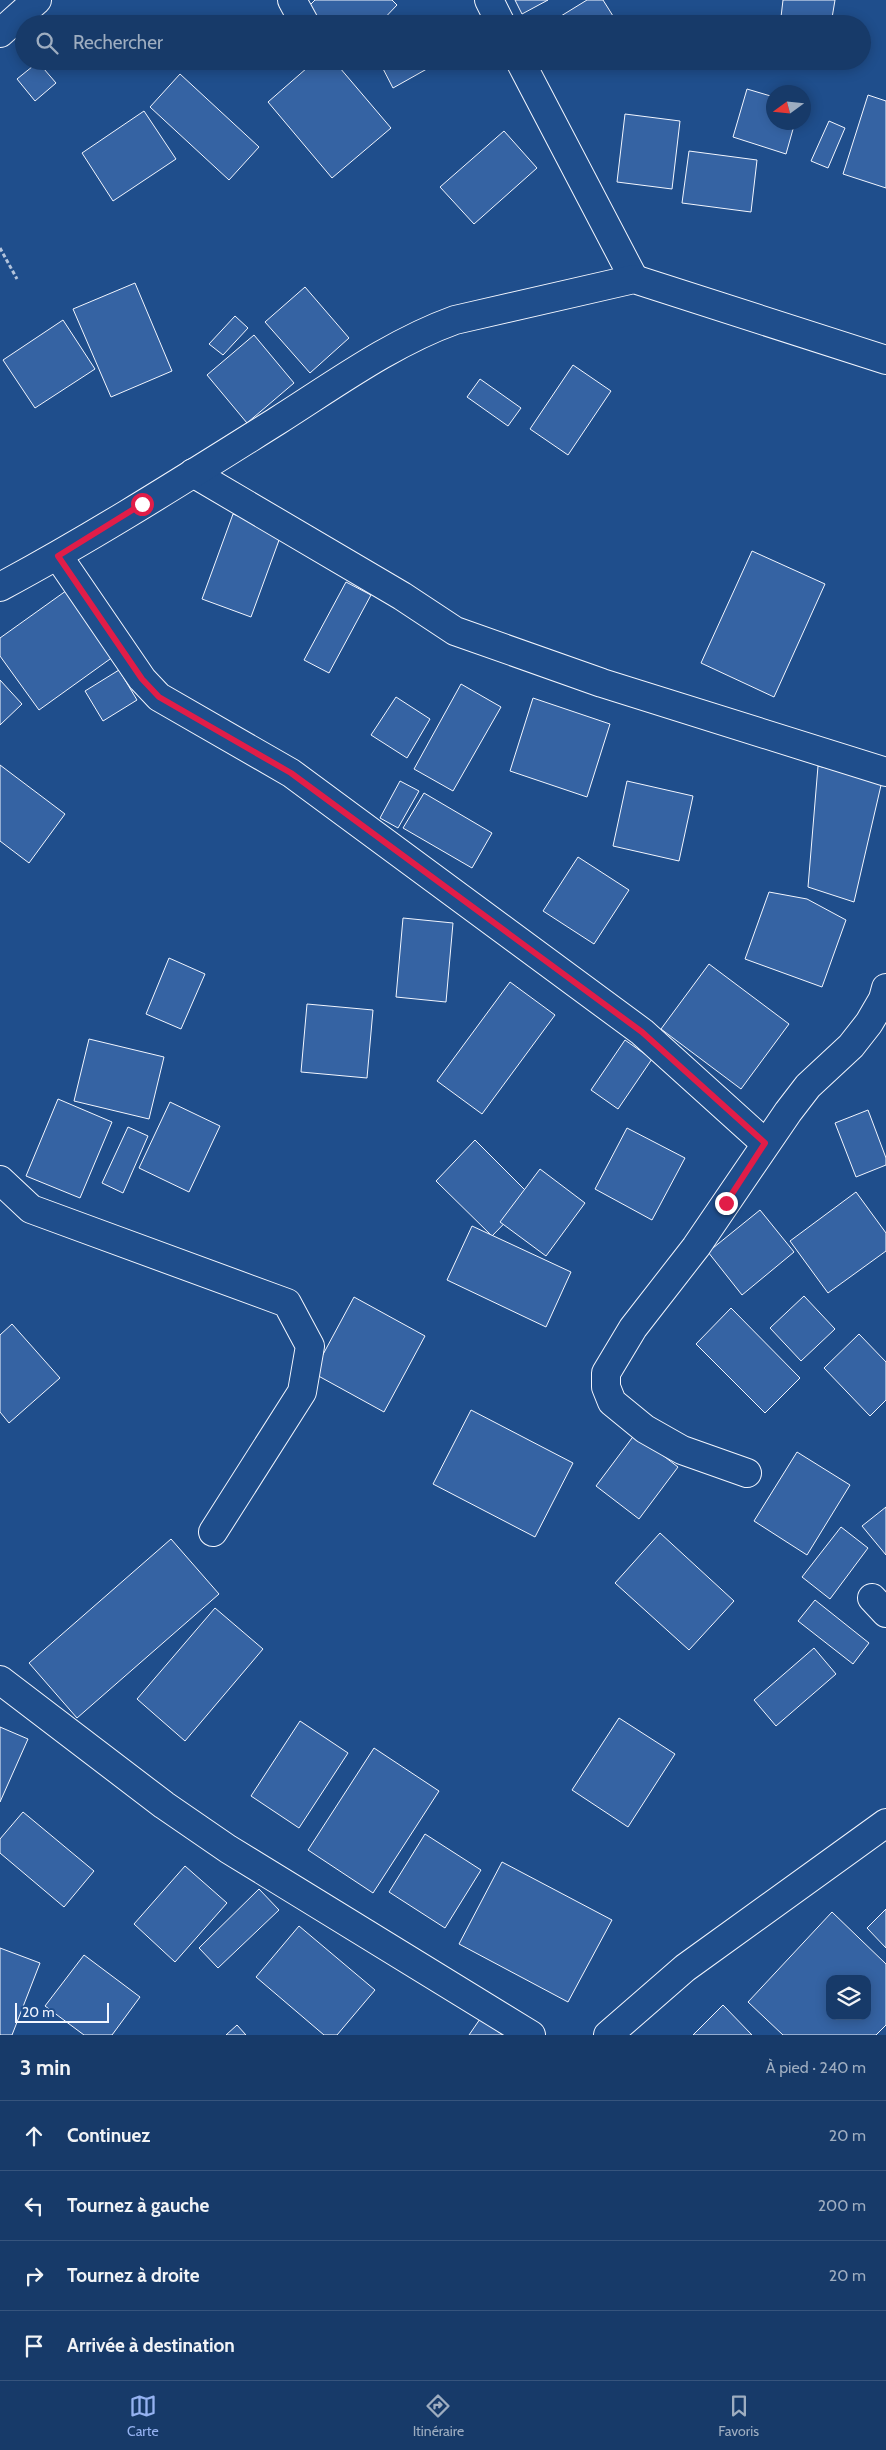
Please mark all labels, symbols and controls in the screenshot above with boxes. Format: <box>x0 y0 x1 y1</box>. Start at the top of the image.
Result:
search box <box>15 15 871 70</box>
icon: search <box>33 29 61 57</box>
text: Rechercher <box>73 31 163 54</box>
north arrow <box>766 85 811 130</box>
route start <box>131 493 154 516</box>
route end <box>715 1192 738 1215</box>
map controls <box>826 1975 871 2020</box>
button: layers <box>826 1975 871 2020</box>
scale bar <box>15 2000 109 2023</box>
text: 20 m <box>22 2003 55 2021</box>
text: 3 min <box>20 2055 71 2080</box>
text: À pied · 240 m <box>766 2058 866 2077</box>
icon: ahead <box>20 2122 48 2150</box>
text: Continuez <box>67 2124 150 2147</box>
text: 20 m <box>829 2126 866 2145</box>
icon: left <box>20 2192 48 2220</box>
text: Tournez à gauche <box>67 2194 209 2217</box>
text: 200 m <box>818 2196 866 2215</box>
icon: right <box>20 2262 48 2290</box>
text: Tournez à droite <box>67 2264 200 2287</box>
text: 20 m <box>829 2266 866 2285</box>
icon: arrive <box>20 2332 48 2360</box>
text: Arrivée à destination <box>67 2334 235 2357</box>
tab: Carte <box>127 2392 159 2440</box>
tab: Itinéraire <box>413 2392 464 2440</box>
tab: Favoris <box>718 2392 759 2440</box>

